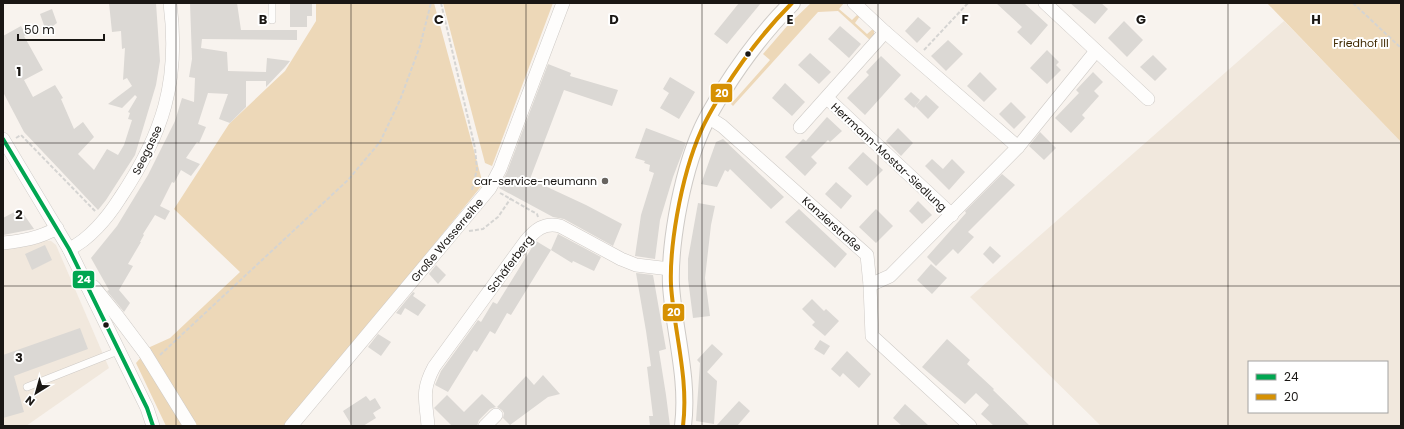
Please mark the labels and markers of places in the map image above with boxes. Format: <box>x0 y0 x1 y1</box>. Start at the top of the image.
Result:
unlabelled marker <box>743 49 753 59</box>
place label: car-service-neumann <box>474 173 597 189</box>
marker: car-service-neumann <box>600 176 610 186</box>
unlabelled marker <box>101 320 111 330</box>

